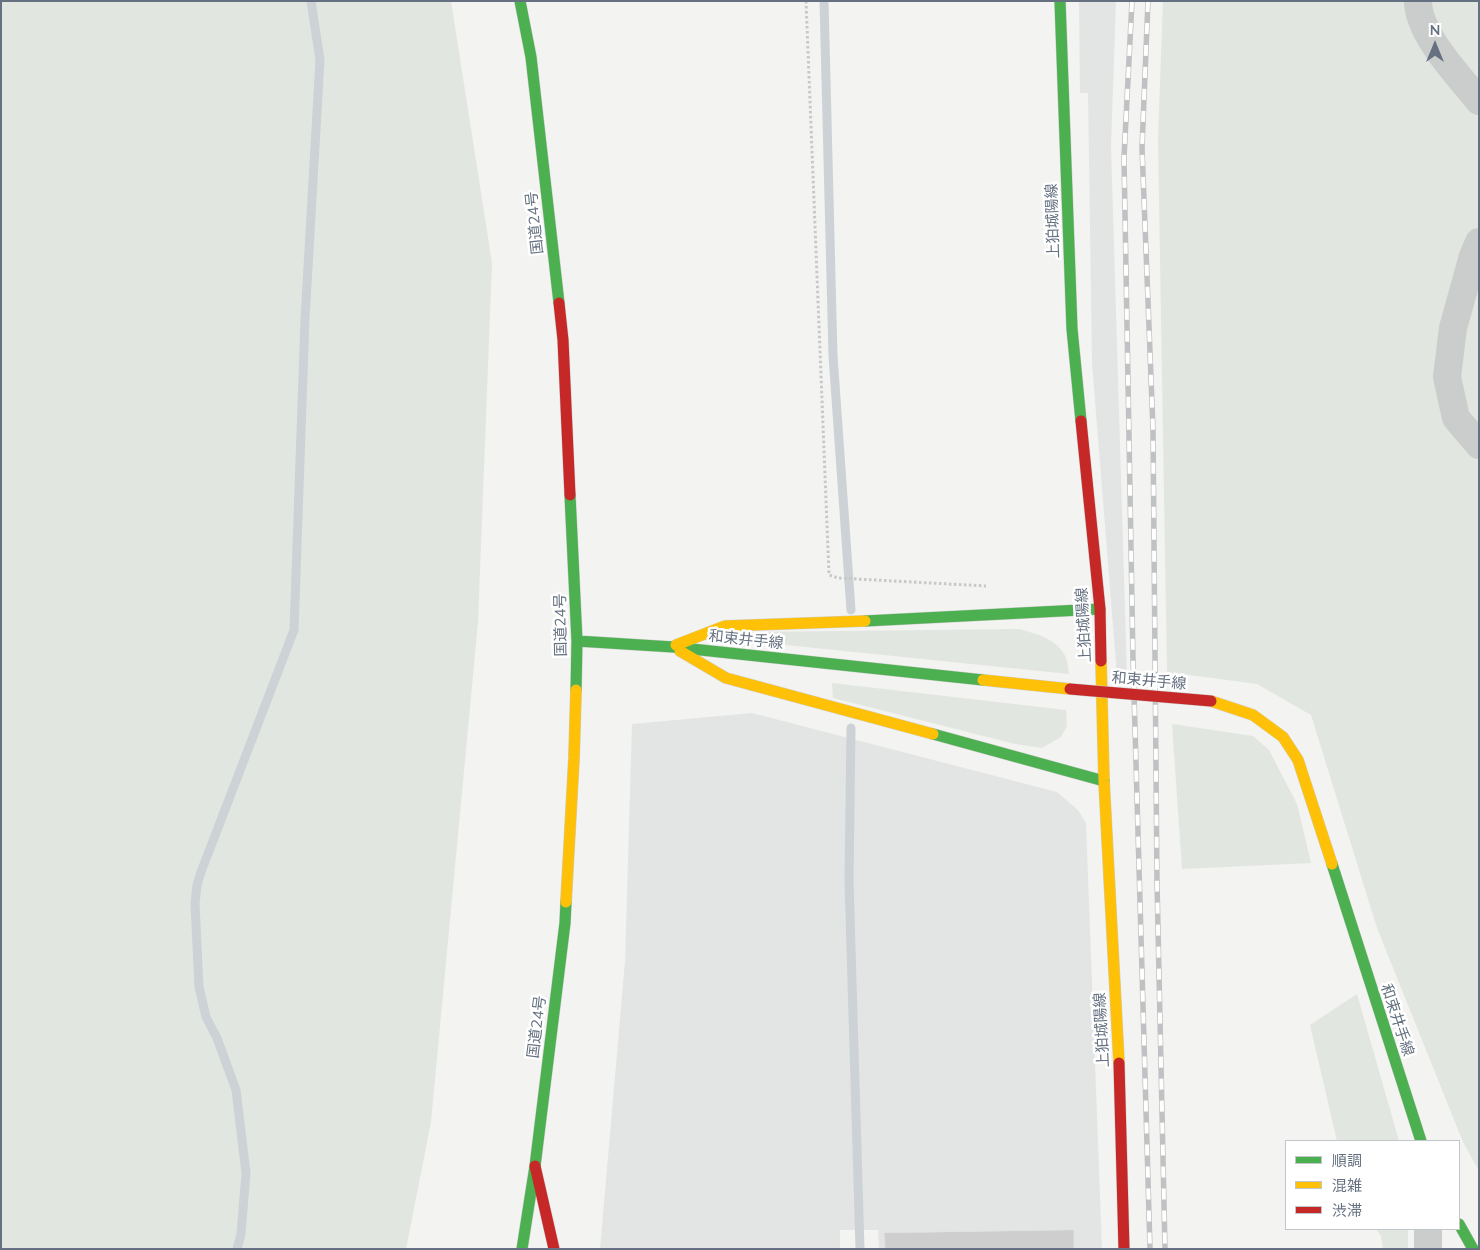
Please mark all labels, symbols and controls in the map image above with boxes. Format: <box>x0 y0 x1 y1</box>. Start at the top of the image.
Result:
north arrow <box>1410 20 1460 70</box>
text: N <box>1430 21 1440 39</box>
street label: 上狛城陽線 <box>1043 183 1063 259</box>
street label: 国道24号 <box>523 191 547 255</box>
street label: 上狛城陽線 <box>1073 587 1095 663</box>
street label: 国道24号 <box>551 593 571 657</box>
street label: 和束井手線 <box>708 627 784 653</box>
street label: 和束井手線 <box>1111 669 1187 693</box>
street label: 和束井手線 <box>1377 982 1417 1058</box>
street label: 上狛城陽線 <box>1091 992 1113 1068</box>
street label: 国道24号 <box>524 995 550 1059</box>
legend <box>1285 1140 1460 1230</box>
text: 順調 <box>1332 1151 1362 1170</box>
text: 混雑 <box>1332 1176 1362 1195</box>
text: 渋滞 <box>1332 1201 1362 1220</box>

